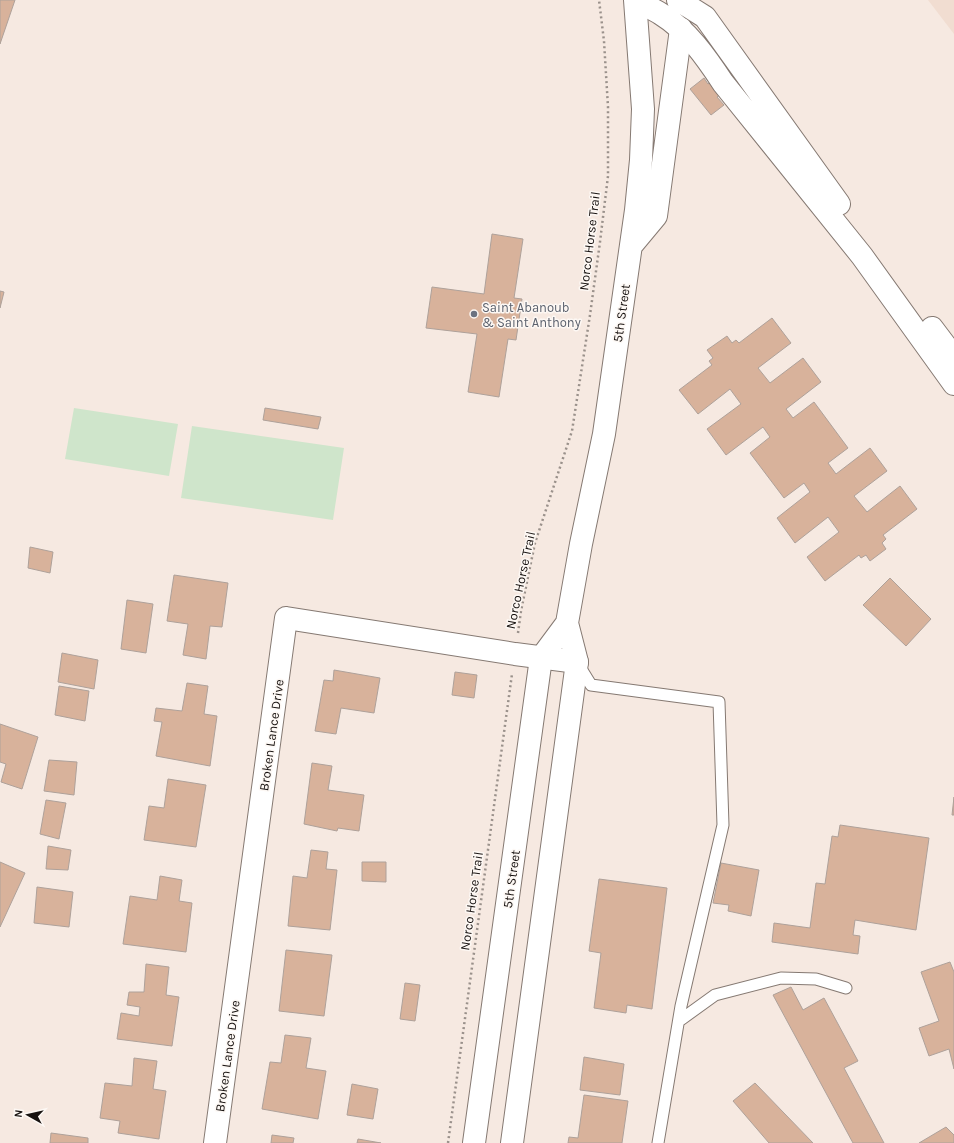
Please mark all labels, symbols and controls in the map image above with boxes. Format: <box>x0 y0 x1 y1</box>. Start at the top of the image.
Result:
street label: Norco Horse Trail <box>576 191 603 291</box>
street label: 5th Street <box>610 283 633 343</box>
place label: Saint Abanoub & Saint Anthony <box>482 300 581 330</box>
marker: Saint Abanoub & Saint Anthony <box>469 309 479 319</box>
street label: Norco Horse Trail <box>503 530 538 630</box>
street label: Broken Lance Drive <box>256 678 287 792</box>
street label: 5th Street <box>500 849 523 909</box>
street label: Norco Horse Trail <box>457 851 486 951</box>
street label: Broken Lance Drive <box>212 999 243 1113</box>
north arrow <box>8 1095 48 1135</box>
text: N <box>12 1109 26 1118</box>

